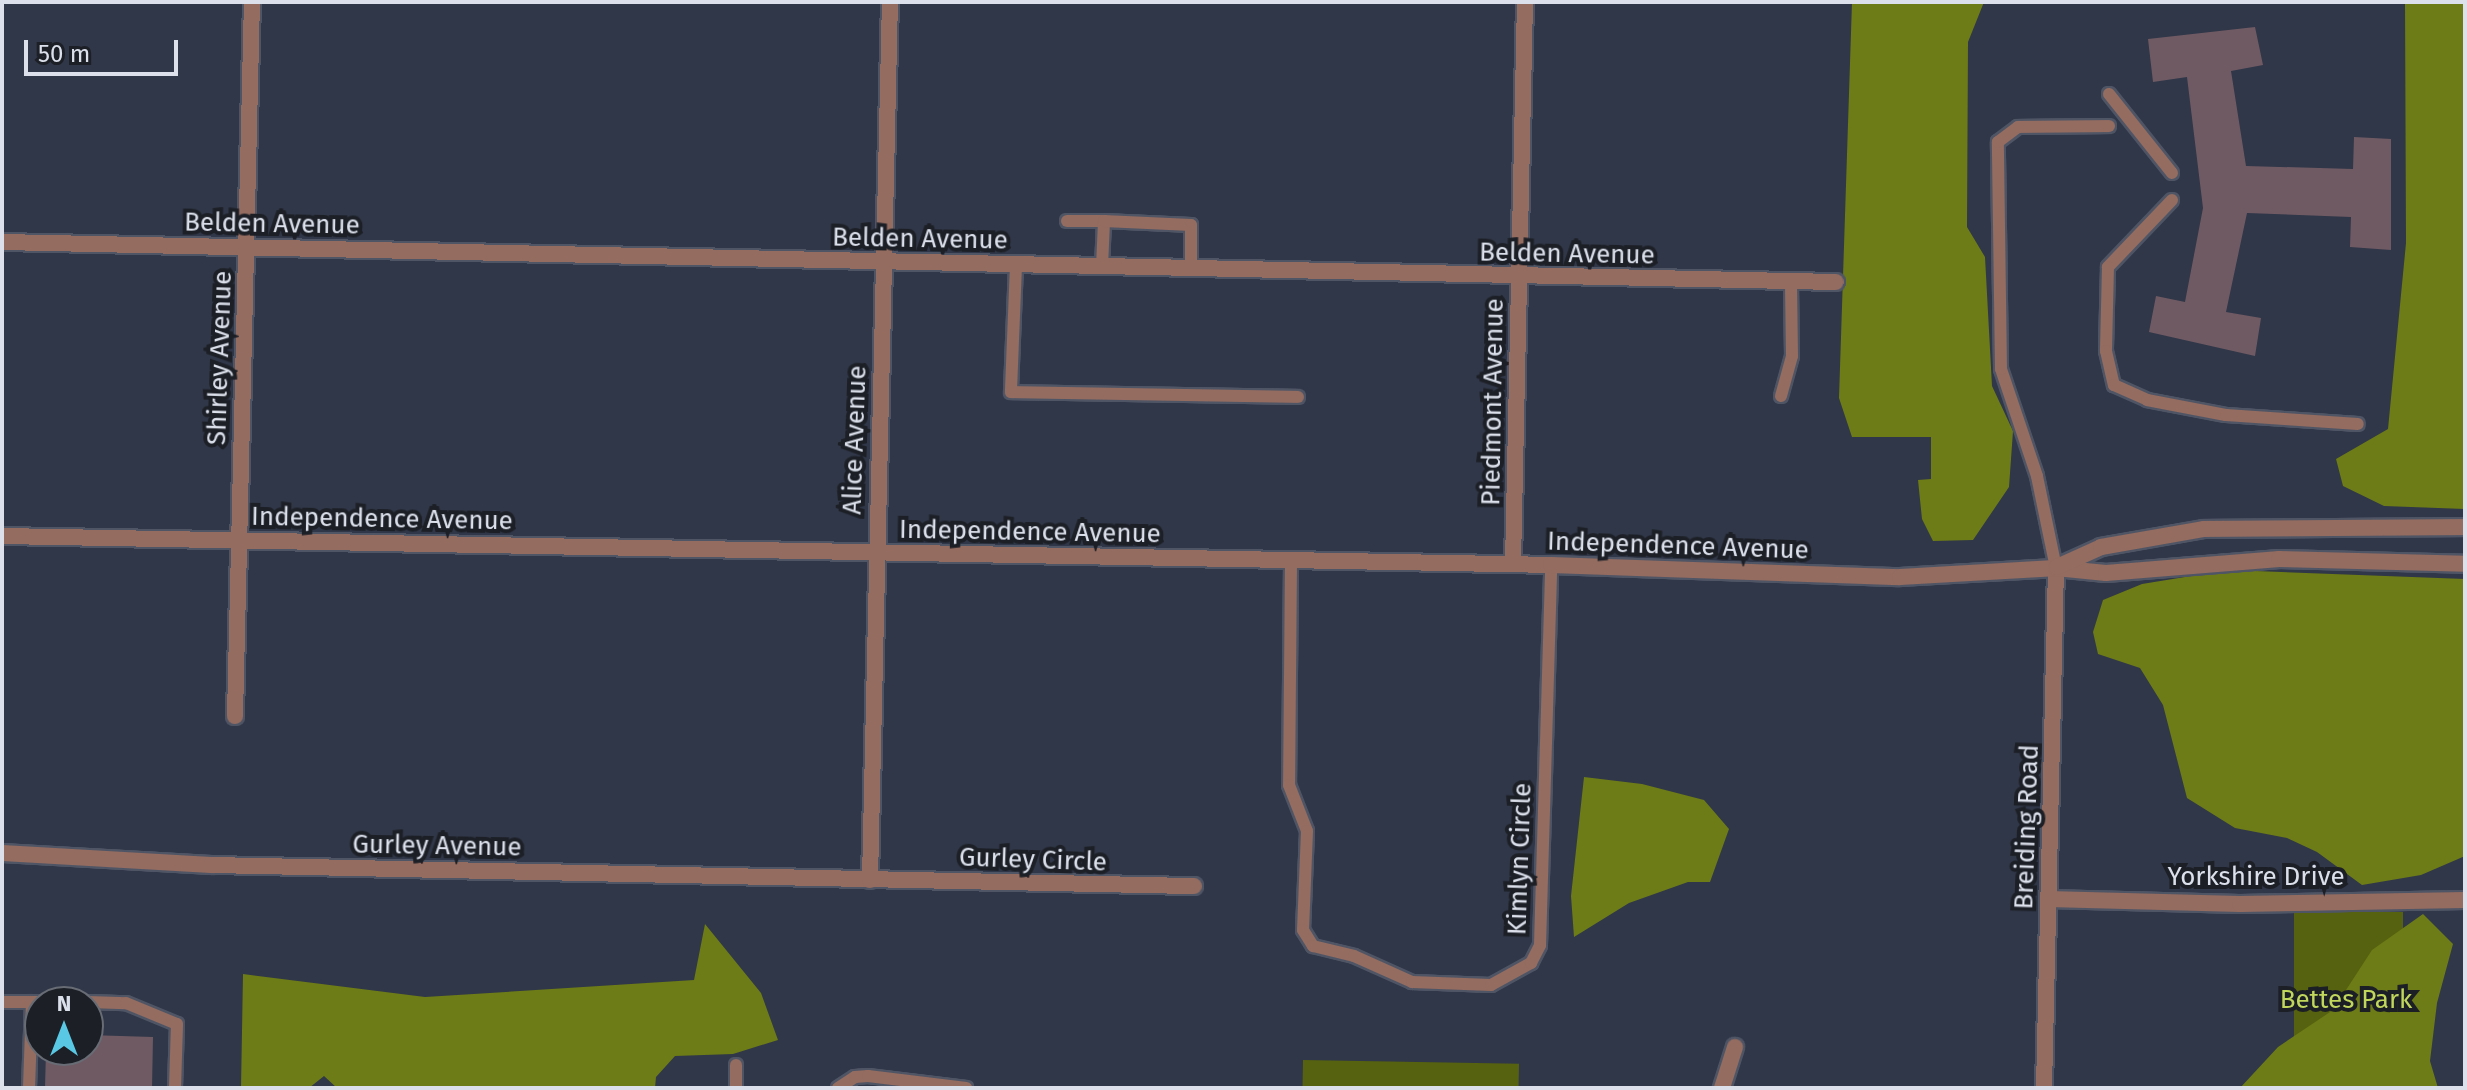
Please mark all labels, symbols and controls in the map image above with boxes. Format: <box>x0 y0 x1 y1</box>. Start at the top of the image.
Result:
scale bar <box>28 24 182 74</box>
text: 50 m <box>38 40 90 68</box>
street label: Belden Avenue <box>184 207 360 241</box>
street label: Belden Avenue <box>832 222 1008 256</box>
street label: Belden Avenue <box>1479 237 1655 271</box>
street label: Shirley Avenue <box>201 270 239 446</box>
street label: Piedmont Avenue <box>1476 298 1510 506</box>
street label: Alice Avenue <box>837 365 873 515</box>
street label: Independence Avenue <box>251 501 513 537</box>
street label: Independence Avenue <box>899 514 1161 550</box>
street label: Independence Avenue <box>1547 526 1809 566</box>
street label: Breiding Road <box>2009 744 2045 910</box>
street label: Kimlyn Circle <box>1502 782 1538 936</box>
street label: Gurley Avenue <box>352 829 522 863</box>
street label: Gurley Circle <box>958 842 1108 878</box>
street label: Yorkshire Drive <box>2167 861 2345 893</box>
park label: Bettes Park <box>2280 984 2412 1016</box>
north arrow <box>24 986 104 1066</box>
text: N <box>57 990 71 1017</box>

